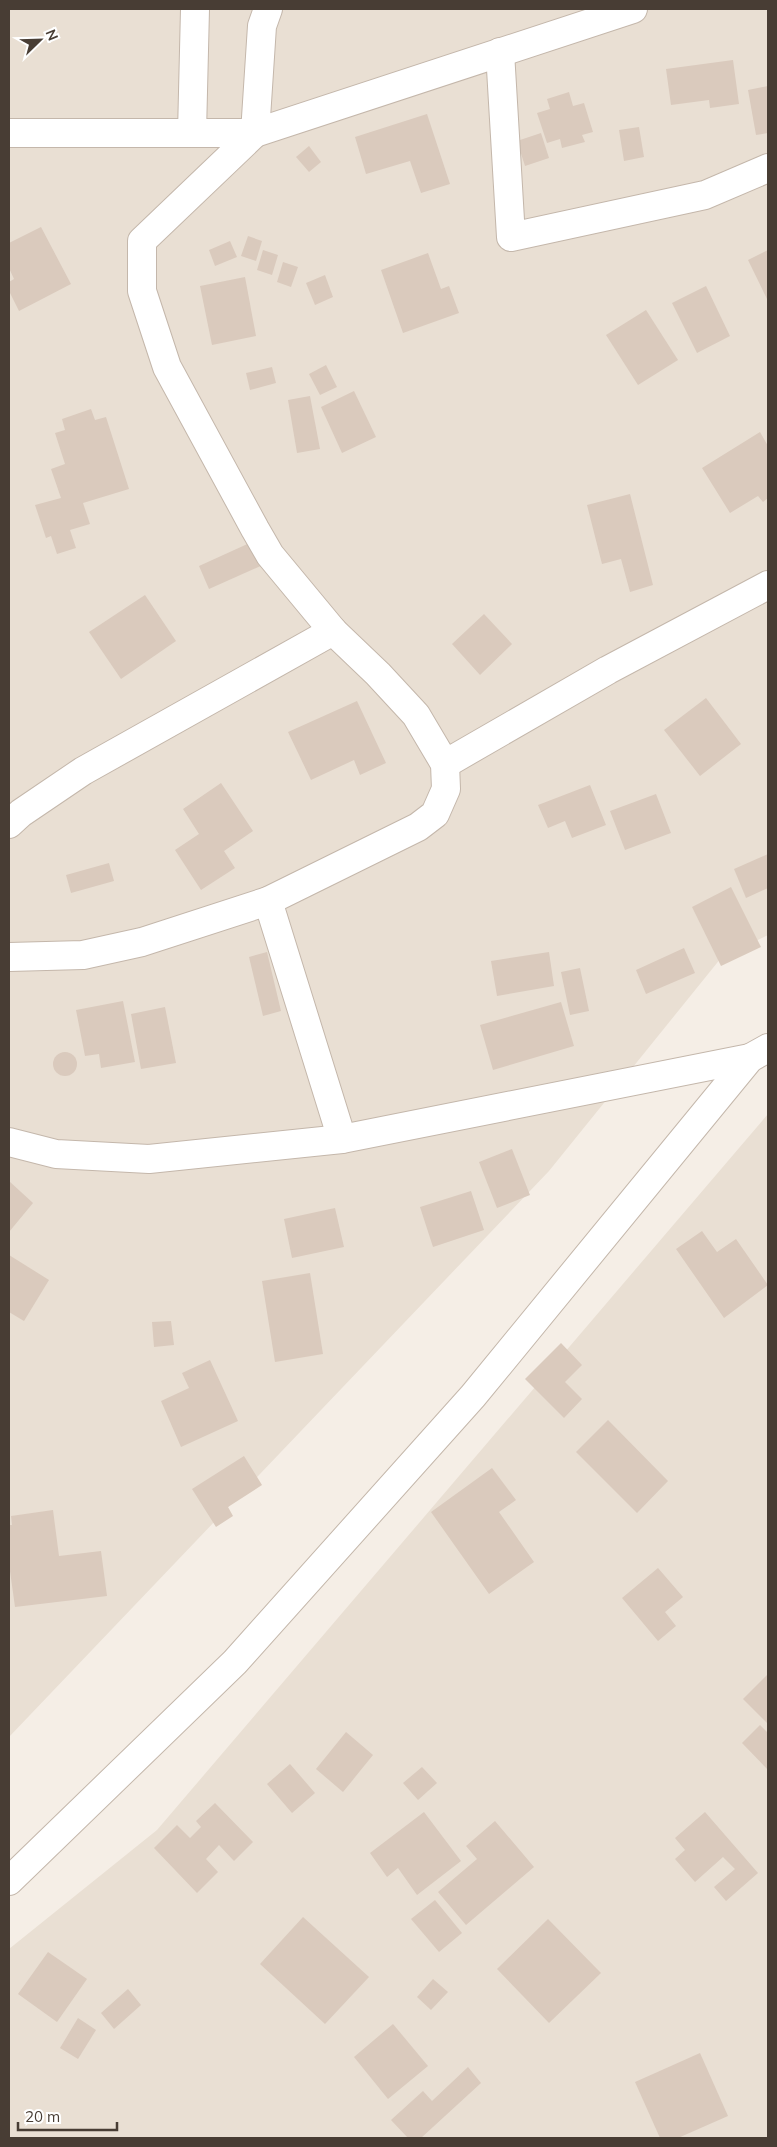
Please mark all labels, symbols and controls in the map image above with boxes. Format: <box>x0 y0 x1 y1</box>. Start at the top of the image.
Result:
north arrow <box>15 15 65 65</box>
text: N <box>42 27 62 43</box>
scale bar <box>18 2100 116 2132</box>
text: 20 m <box>25 2107 60 2126</box>

